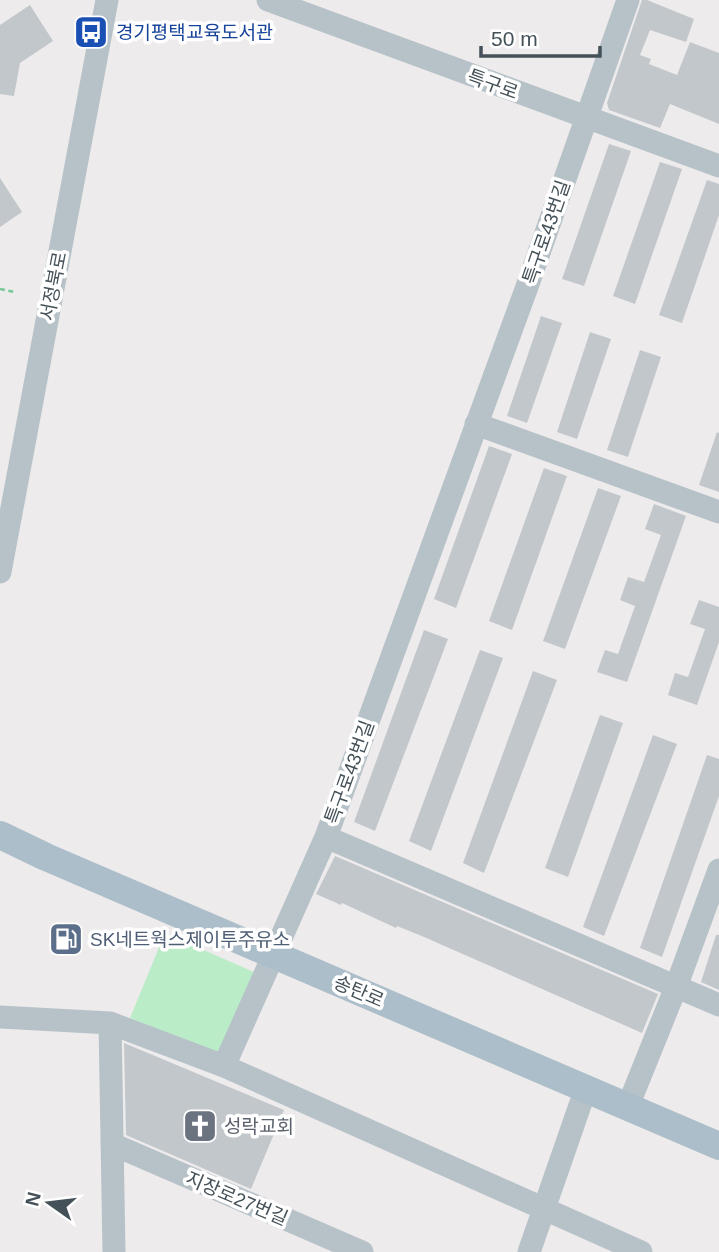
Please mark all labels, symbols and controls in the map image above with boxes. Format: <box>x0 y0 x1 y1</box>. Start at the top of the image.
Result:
bus stop icon: 경기평택교육도서관 <box>72 13 110 51</box>
scale bar <box>481 14 600 58</box>
place label: 경기평택교육도서관 <box>116 22 273 43</box>
text: 50 m <box>491 27 538 50</box>
street label: 특구로 <box>465 66 521 103</box>
street label: 특구로43번길 <box>519 177 574 287</box>
street label: 서정북로 <box>37 250 70 322</box>
street label: 특구로43번길 <box>321 718 378 827</box>
fuel station icon: SK네트웍스제이투주유소 <box>47 920 85 958</box>
place label: SK네트웍스제이투주유소 <box>90 929 290 950</box>
street label: 송탄로 <box>331 972 387 1011</box>
church icon: 성락교회 <box>181 1107 219 1145</box>
place label: 성락교회 <box>224 1116 294 1137</box>
north arrow <box>14 1168 84 1238</box>
street label: 지장로27번길 <box>183 1168 291 1229</box>
text: N <box>21 1190 45 1208</box>

